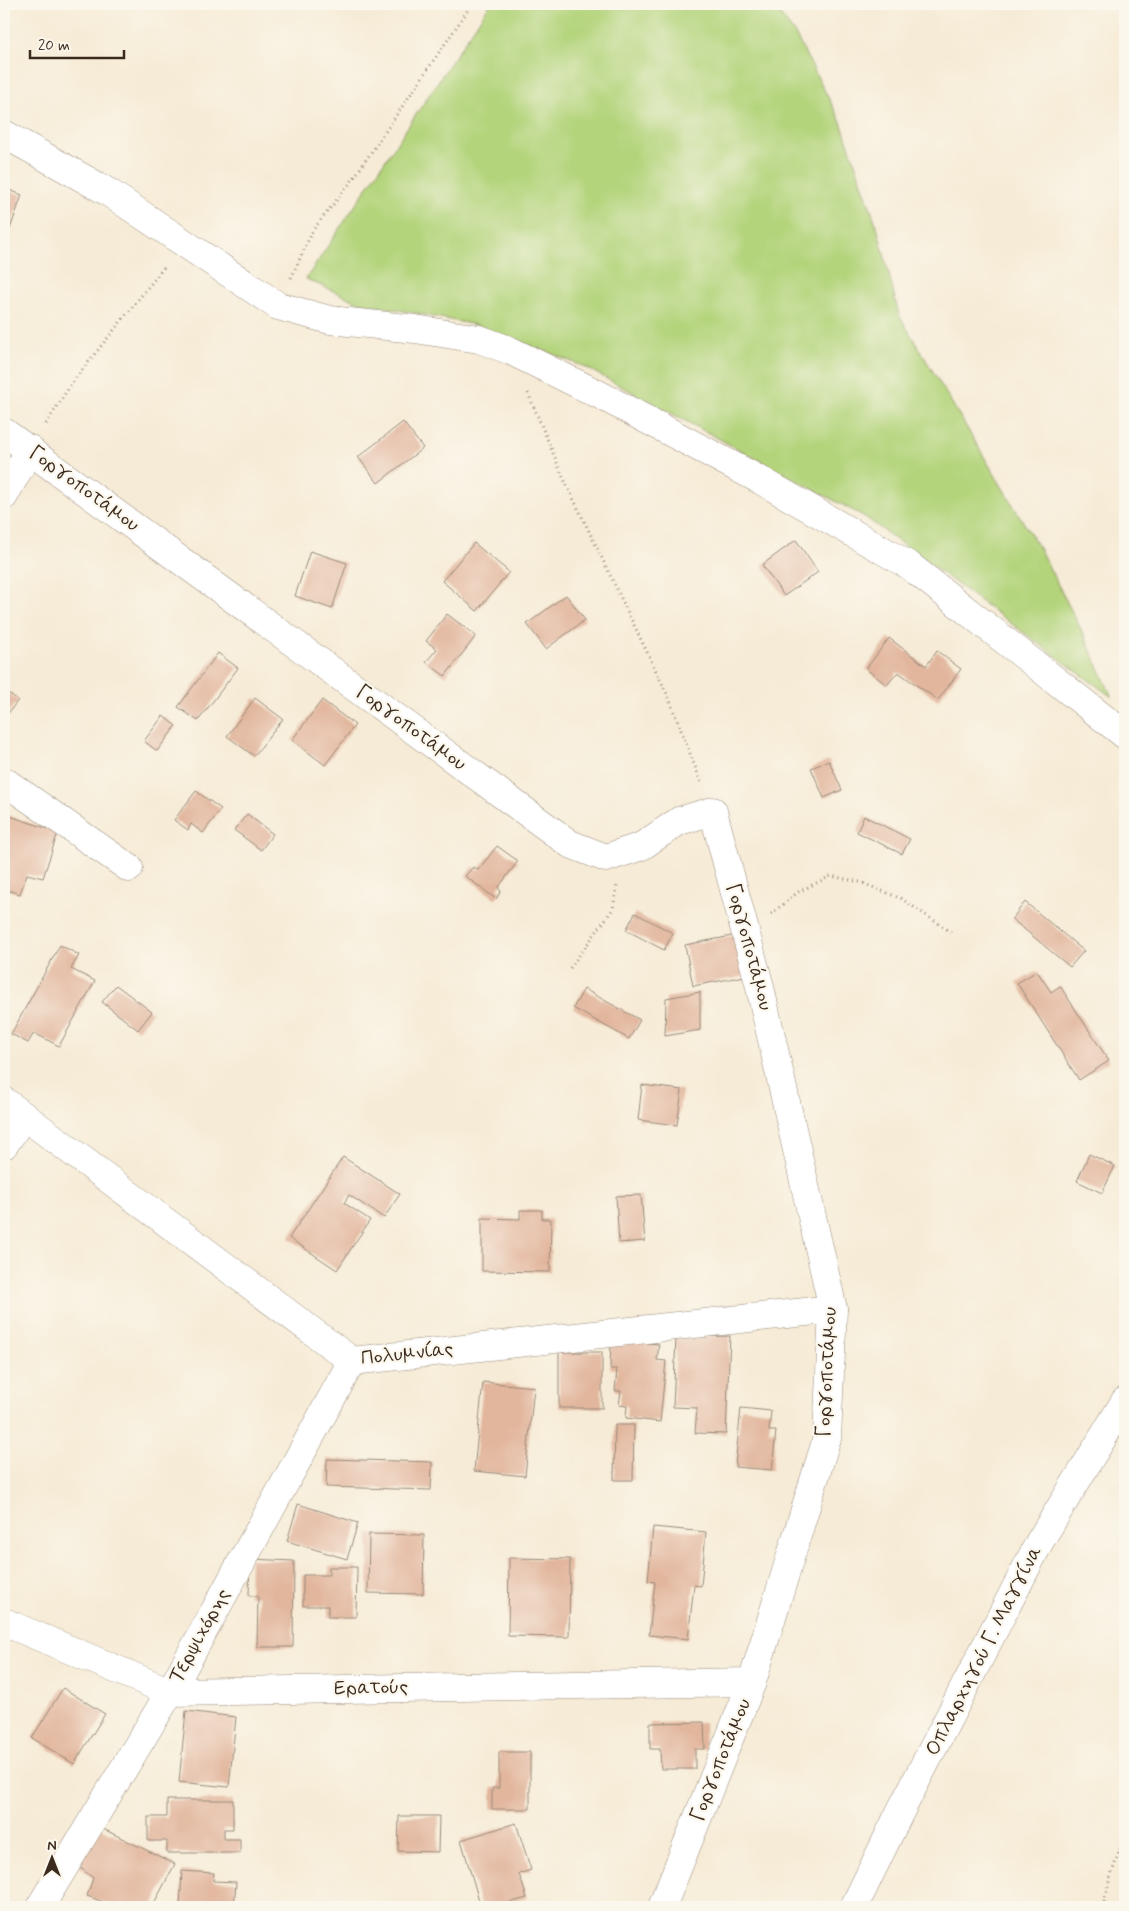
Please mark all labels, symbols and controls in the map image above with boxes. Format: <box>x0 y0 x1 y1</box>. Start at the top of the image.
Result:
scale bar <box>30 28 124 60</box>
text: 20 m <box>38 36 70 56</box>
street label: Γοργοποτάμου <box>23 440 145 538</box>
street label: Γοργοποτάμου <box>350 679 472 777</box>
street label: Γοργοποτάμου <box>719 881 779 1013</box>
street label: Γοργοποτάμου <box>810 1306 844 1438</box>
street label: Πολυμνίας <box>359 1336 455 1372</box>
street label: Οπλαρχηγού Γ. Μαγγίνα <box>919 1541 1049 1761</box>
street label: Τερψιχόρης <box>163 1584 237 1688</box>
street label: Ερατούς <box>334 1674 409 1702</box>
street label: Γοργοποτάμου <box>684 1694 758 1826</box>
north arrow <box>28 1834 78 1884</box>
text: N <box>47 1837 57 1855</box>

